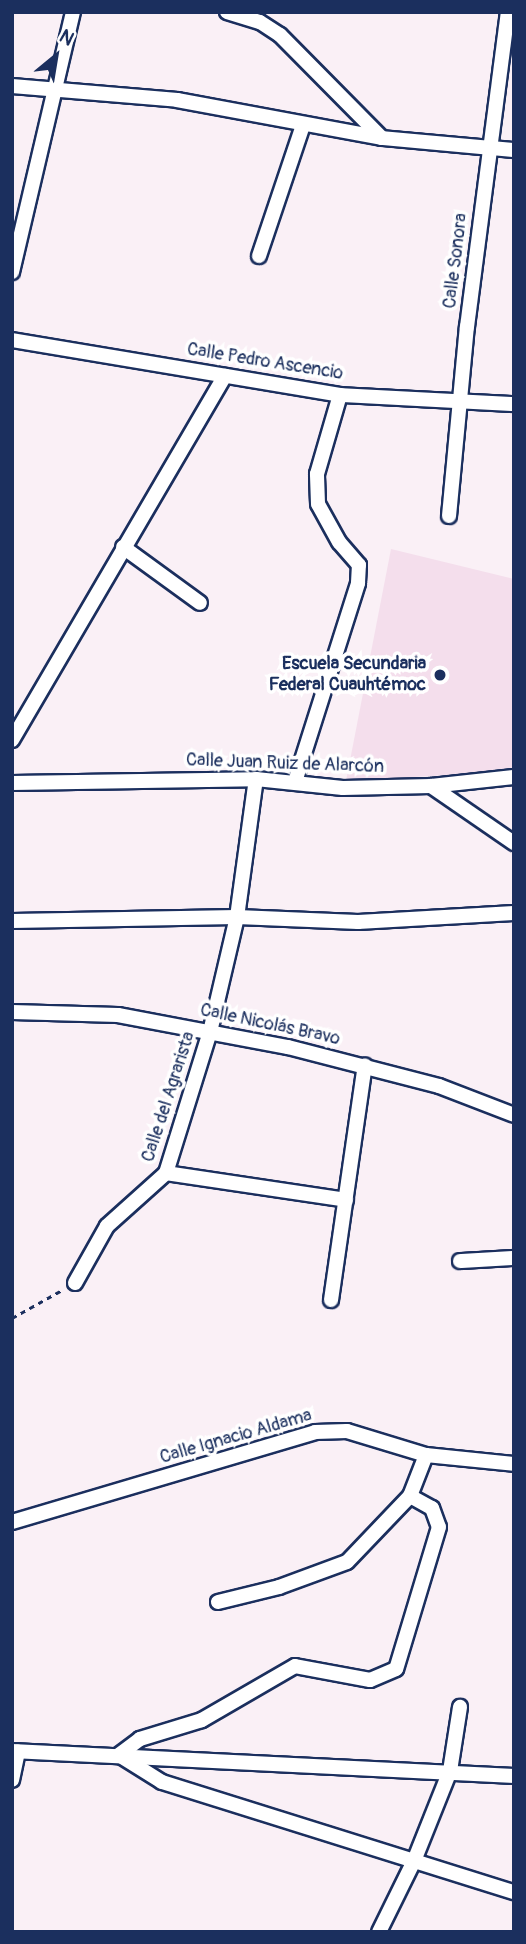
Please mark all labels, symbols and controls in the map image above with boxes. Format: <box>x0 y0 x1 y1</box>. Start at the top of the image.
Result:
north arrow <box>21 21 91 91</box>
text: N <box>55 24 78 51</box>
street label: Calle Sonora <box>439 212 473 310</box>
street label: Calle Pedro Ascencio <box>185 339 345 385</box>
place label: Escuela Secundaria Federal Cuauhtémoc <box>269 654 426 696</box>
marker: Escuela Secundaria Federal Cuauhtémoc <box>432 667 448 683</box>
street label: Calle Juan Ruiz de Alarcón <box>186 750 384 778</box>
street label: Calle Nicolás Bravo <box>198 1000 342 1050</box>
street label: Calle del Agrarista <box>138 1029 200 1165</box>
street label: Calle Ignacio Aldama <box>158 1405 314 1469</box>

